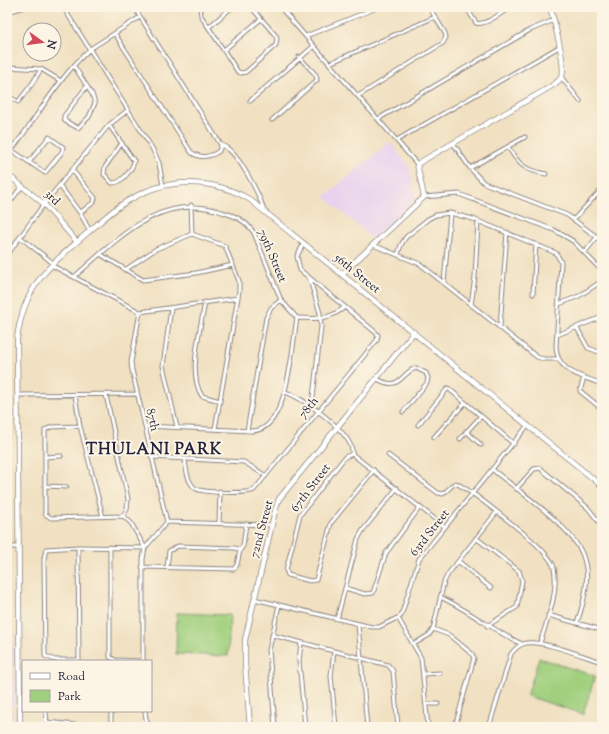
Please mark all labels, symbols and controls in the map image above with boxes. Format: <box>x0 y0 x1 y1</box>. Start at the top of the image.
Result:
north arrow <box>22 22 62 62</box>
text: N <box>42 37 60 51</box>
street label: 3rd <box>40 186 64 210</box>
street label: 79th Street <box>253 227 291 285</box>
street label: 56th Street <box>329 249 384 298</box>
street label: 78th <box>295 393 323 423</box>
street label: 87th <box>141 407 163 433</box>
district label: THULANI PARK <box>86 439 222 462</box>
street label: 67th Street <box>287 460 335 516</box>
street label: 72nd Street <box>246 498 278 560</box>
street label: 63rd Street <box>406 506 454 560</box>
legend <box>22 660 152 712</box>
text: Road <box>58 668 85 686</box>
text: Park <box>58 688 81 706</box>

